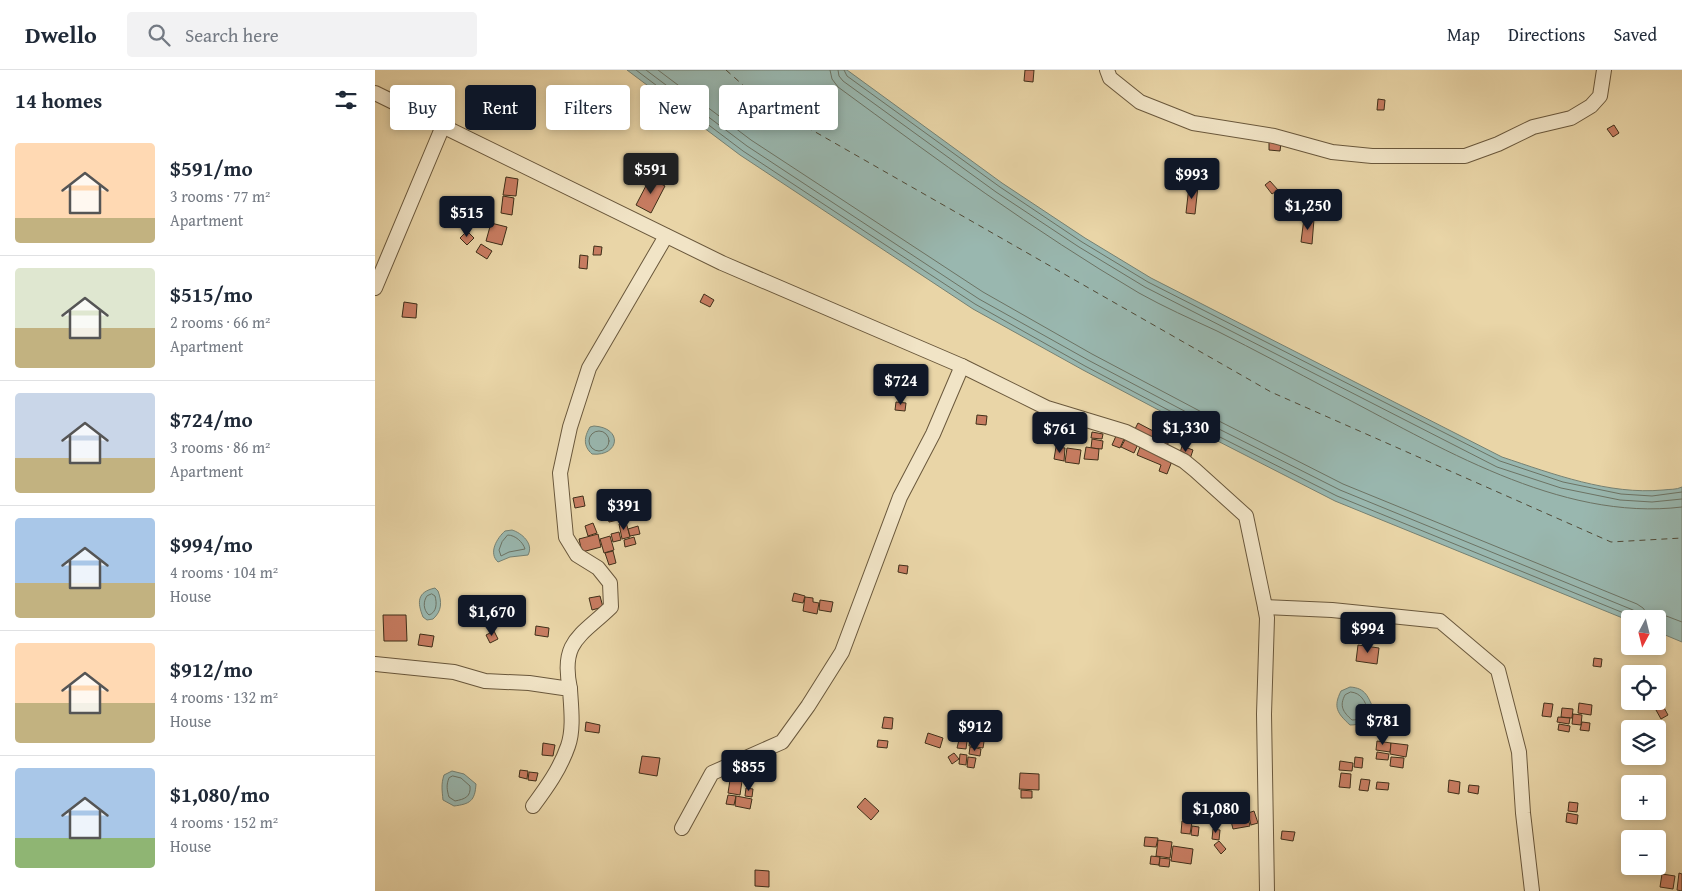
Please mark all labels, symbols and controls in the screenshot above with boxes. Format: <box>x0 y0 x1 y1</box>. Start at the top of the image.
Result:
search box <box>127 12 477 57</box>
text: Dwello <box>25 17 97 52</box>
icon: search <box>145 21 173 49</box>
text: Search here <box>185 21 279 49</box>
text: Map <box>1447 21 1480 48</box>
text: Directions <box>1508 21 1585 48</box>
text: Saved <box>1613 21 1657 48</box>
text: 14 homes <box>15 85 102 116</box>
chip: Buy <box>390 85 455 130</box>
chip: Rent <box>465 85 536 130</box>
chip: Filters <box>546 85 630 130</box>
chip: New <box>640 85 709 130</box>
chip: Apartment <box>719 85 838 130</box>
icon: filters <box>332 86 360 114</box>
pin: $591 <box>621 152 681 195</box>
text: $591/mo <box>170 153 253 184</box>
text: $591 <box>634 157 668 181</box>
pin: $993 <box>1162 158 1222 200</box>
text: $993 <box>1175 162 1209 186</box>
icon: home <box>55 163 115 223</box>
text: 3 rooms · 77 m² <box>170 184 270 208</box>
pin: $1,250 <box>1267 189 1349 231</box>
text: $1,250 <box>1285 193 1331 217</box>
pin: $515 <box>437 196 497 238</box>
text: $515 <box>450 200 484 224</box>
text: Apartment <box>170 208 243 232</box>
text: $515/mo <box>170 279 253 310</box>
icon: home <box>55 288 115 348</box>
text: 2 rooms · 66 m² <box>170 310 270 334</box>
text: Apartment <box>170 334 243 358</box>
pin: $724 <box>871 364 931 406</box>
text: $724 <box>884 368 918 392</box>
text: $724/mo <box>170 404 253 435</box>
pin: $1,330 <box>1145 410 1227 453</box>
pin: $761 <box>1030 412 1090 454</box>
icon: home <box>55 413 115 473</box>
text: $1,330 <box>1163 415 1209 439</box>
text: $761 <box>1043 416 1077 440</box>
text: 3 rooms · 86 m² <box>170 435 270 459</box>
text: Apartment <box>170 459 243 483</box>
pin: $391 <box>594 488 654 531</box>
text: $391 <box>607 493 641 517</box>
text: $994/mo <box>170 529 253 560</box>
icon: home <box>55 538 115 598</box>
text: 4 rooms · 104 m² <box>170 560 278 584</box>
text: House <box>170 584 211 608</box>
pin: $1,670 <box>451 594 533 637</box>
text: $1,670 <box>469 599 515 623</box>
north arrow <box>1621 610 1666 655</box>
map controls <box>1621 610 1666 875</box>
pin: $994 <box>1338 612 1398 654</box>
text: $994 <box>1351 616 1385 640</box>
text: $912/mo <box>170 654 253 685</box>
icon: home <box>55 663 115 723</box>
button: locate <box>1621 665 1666 710</box>
text: 4 rooms · 132 m² <box>170 685 278 709</box>
pin: $781 <box>1353 704 1413 746</box>
text: $781 <box>1366 708 1400 732</box>
text: House <box>170 709 211 733</box>
pin: $912 <box>945 710 1005 752</box>
text: $912 <box>958 714 992 738</box>
button: layers <box>1621 720 1666 765</box>
pin: $855 <box>719 750 779 792</box>
text: $855 <box>732 754 766 778</box>
button: + <box>1621 775 1666 820</box>
text: $1,080/mo <box>170 779 270 810</box>
icon: home <box>55 788 115 848</box>
pin: $1,080 <box>1175 792 1257 834</box>
text: $1,080 <box>1193 796 1239 820</box>
text: 4 rooms · 152 m² <box>170 810 278 834</box>
button: − <box>1621 830 1666 875</box>
text: House <box>170 834 211 858</box>

